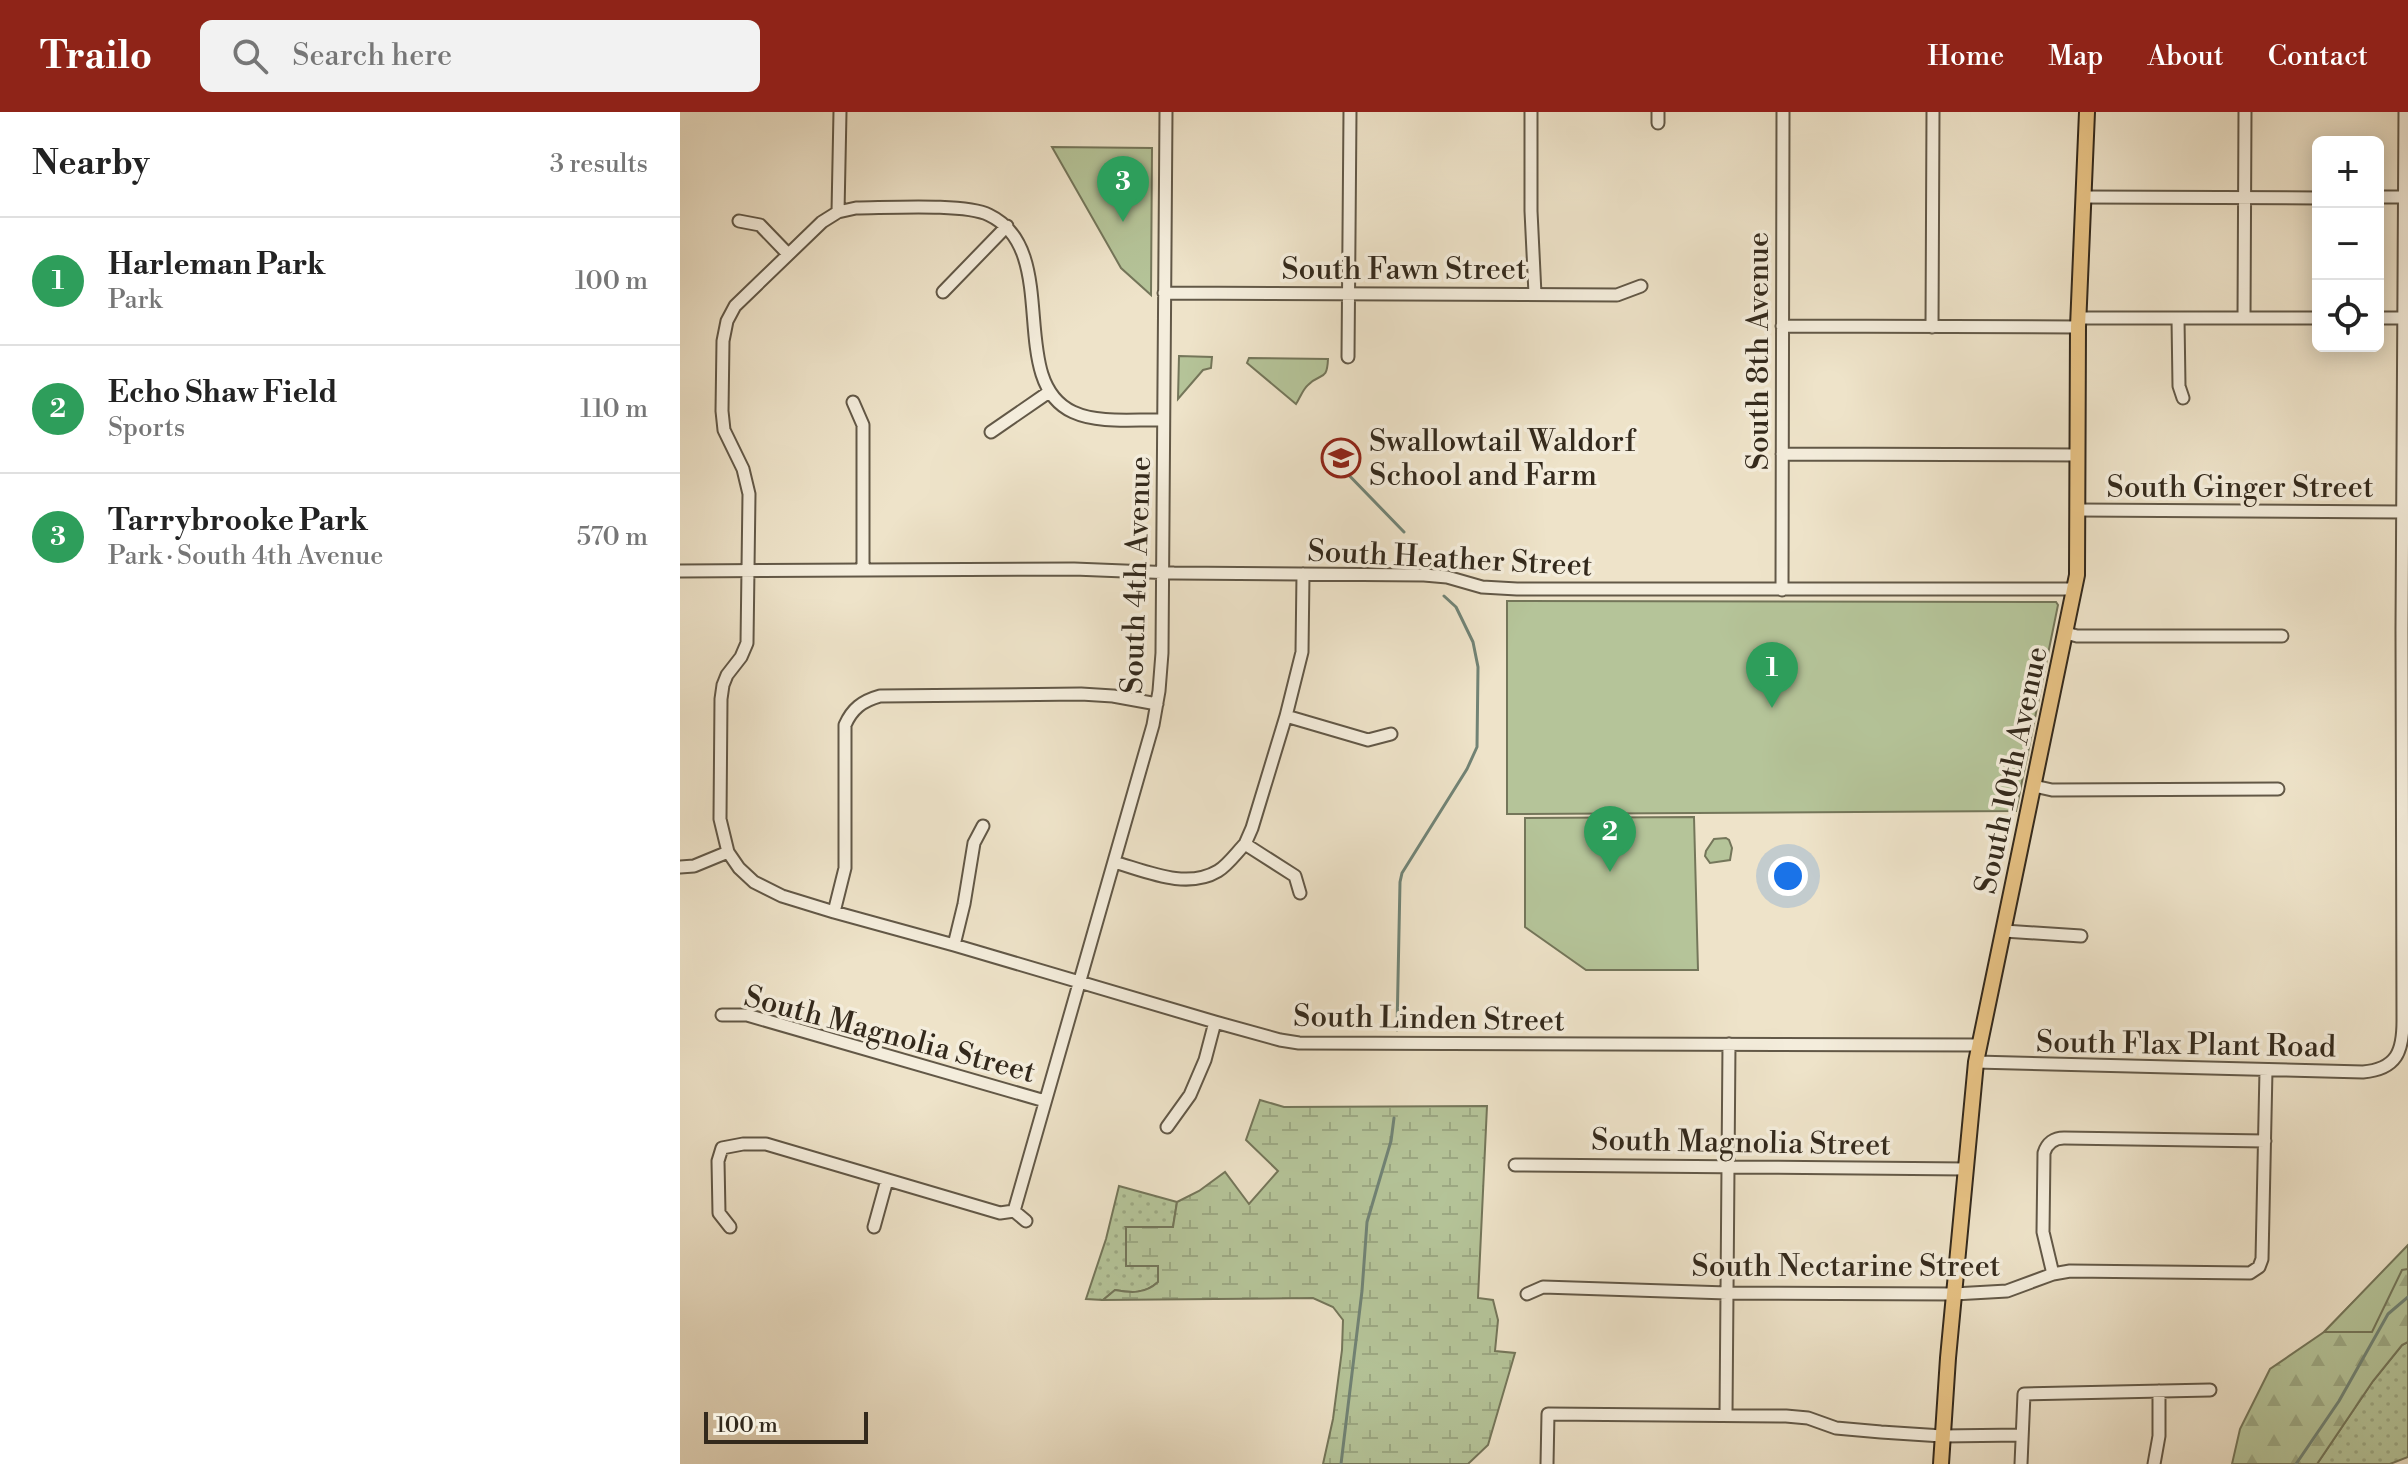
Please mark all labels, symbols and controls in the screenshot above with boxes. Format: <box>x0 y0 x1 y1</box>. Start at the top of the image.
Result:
search box <box>200 20 760 92</box>
text: Trailo <box>40 33 152 80</box>
icon: search <box>228 34 272 78</box>
text: Search here <box>292 37 452 75</box>
text: Home <box>1928 39 2004 74</box>
text: Map <box>2048 39 2103 74</box>
text: About <box>2147 39 2224 74</box>
text: Contact <box>2268 39 2368 74</box>
map controls <box>2312 136 2384 352</box>
button: + <box>2312 136 2384 208</box>
text: Nearby <box>32 143 150 185</box>
text: 3 results <box>550 148 648 180</box>
pin: 3 <box>1097 156 1149 222</box>
button: − <box>2312 208 2384 280</box>
street label: South 8th Avenue <box>1740 232 1778 470</box>
text: Harleman Park <box>108 246 325 284</box>
street label: South Fawn Street <box>1281 251 1527 289</box>
text: 1 <box>52 265 64 297</box>
text: 100 m <box>575 265 648 297</box>
button: locate <box>2312 280 2384 352</box>
text: Park <box>108 284 162 316</box>
text: Echo Shaw Field <box>108 374 337 412</box>
text: 2 <box>50 393 66 425</box>
text: 110 m <box>580 393 648 425</box>
text: Sports <box>108 412 185 444</box>
place label: Swallowtail Waldorf School and Farm <box>1369 423 1637 495</box>
school or university icon: Swallowtail Waldorf School and Farm <box>1320 437 1362 479</box>
street label: South 4th Avenue <box>1114 455 1160 695</box>
street label: South Ginger Street <box>2106 469 2374 507</box>
text: Tarrybrooke Park <box>108 502 368 540</box>
text: 3 <box>50 521 66 553</box>
text: 570 m <box>577 521 648 553</box>
street label: South Heather Street <box>1307 533 1594 585</box>
text: Park · South 4th Avenue <box>108 540 383 572</box>
pin: 1 <box>1746 642 1798 708</box>
street label: South 10th Avenue <box>1967 643 2057 897</box>
pin: 2 <box>1584 806 1636 872</box>
your location <box>1768 856 1808 896</box>
street label: South Magnolia Street <box>740 978 1040 1092</box>
street label: South Linden Street <box>1293 998 1565 1040</box>
street label: South Flax Plant Road <box>2036 1023 2336 1067</box>
street label: South Magnolia Street <box>1591 1121 1892 1165</box>
street label: South Nectarine Street <box>1692 1248 2001 1286</box>
scale bar <box>704 1408 868 1444</box>
text: 100 m <box>716 1412 778 1439</box>

